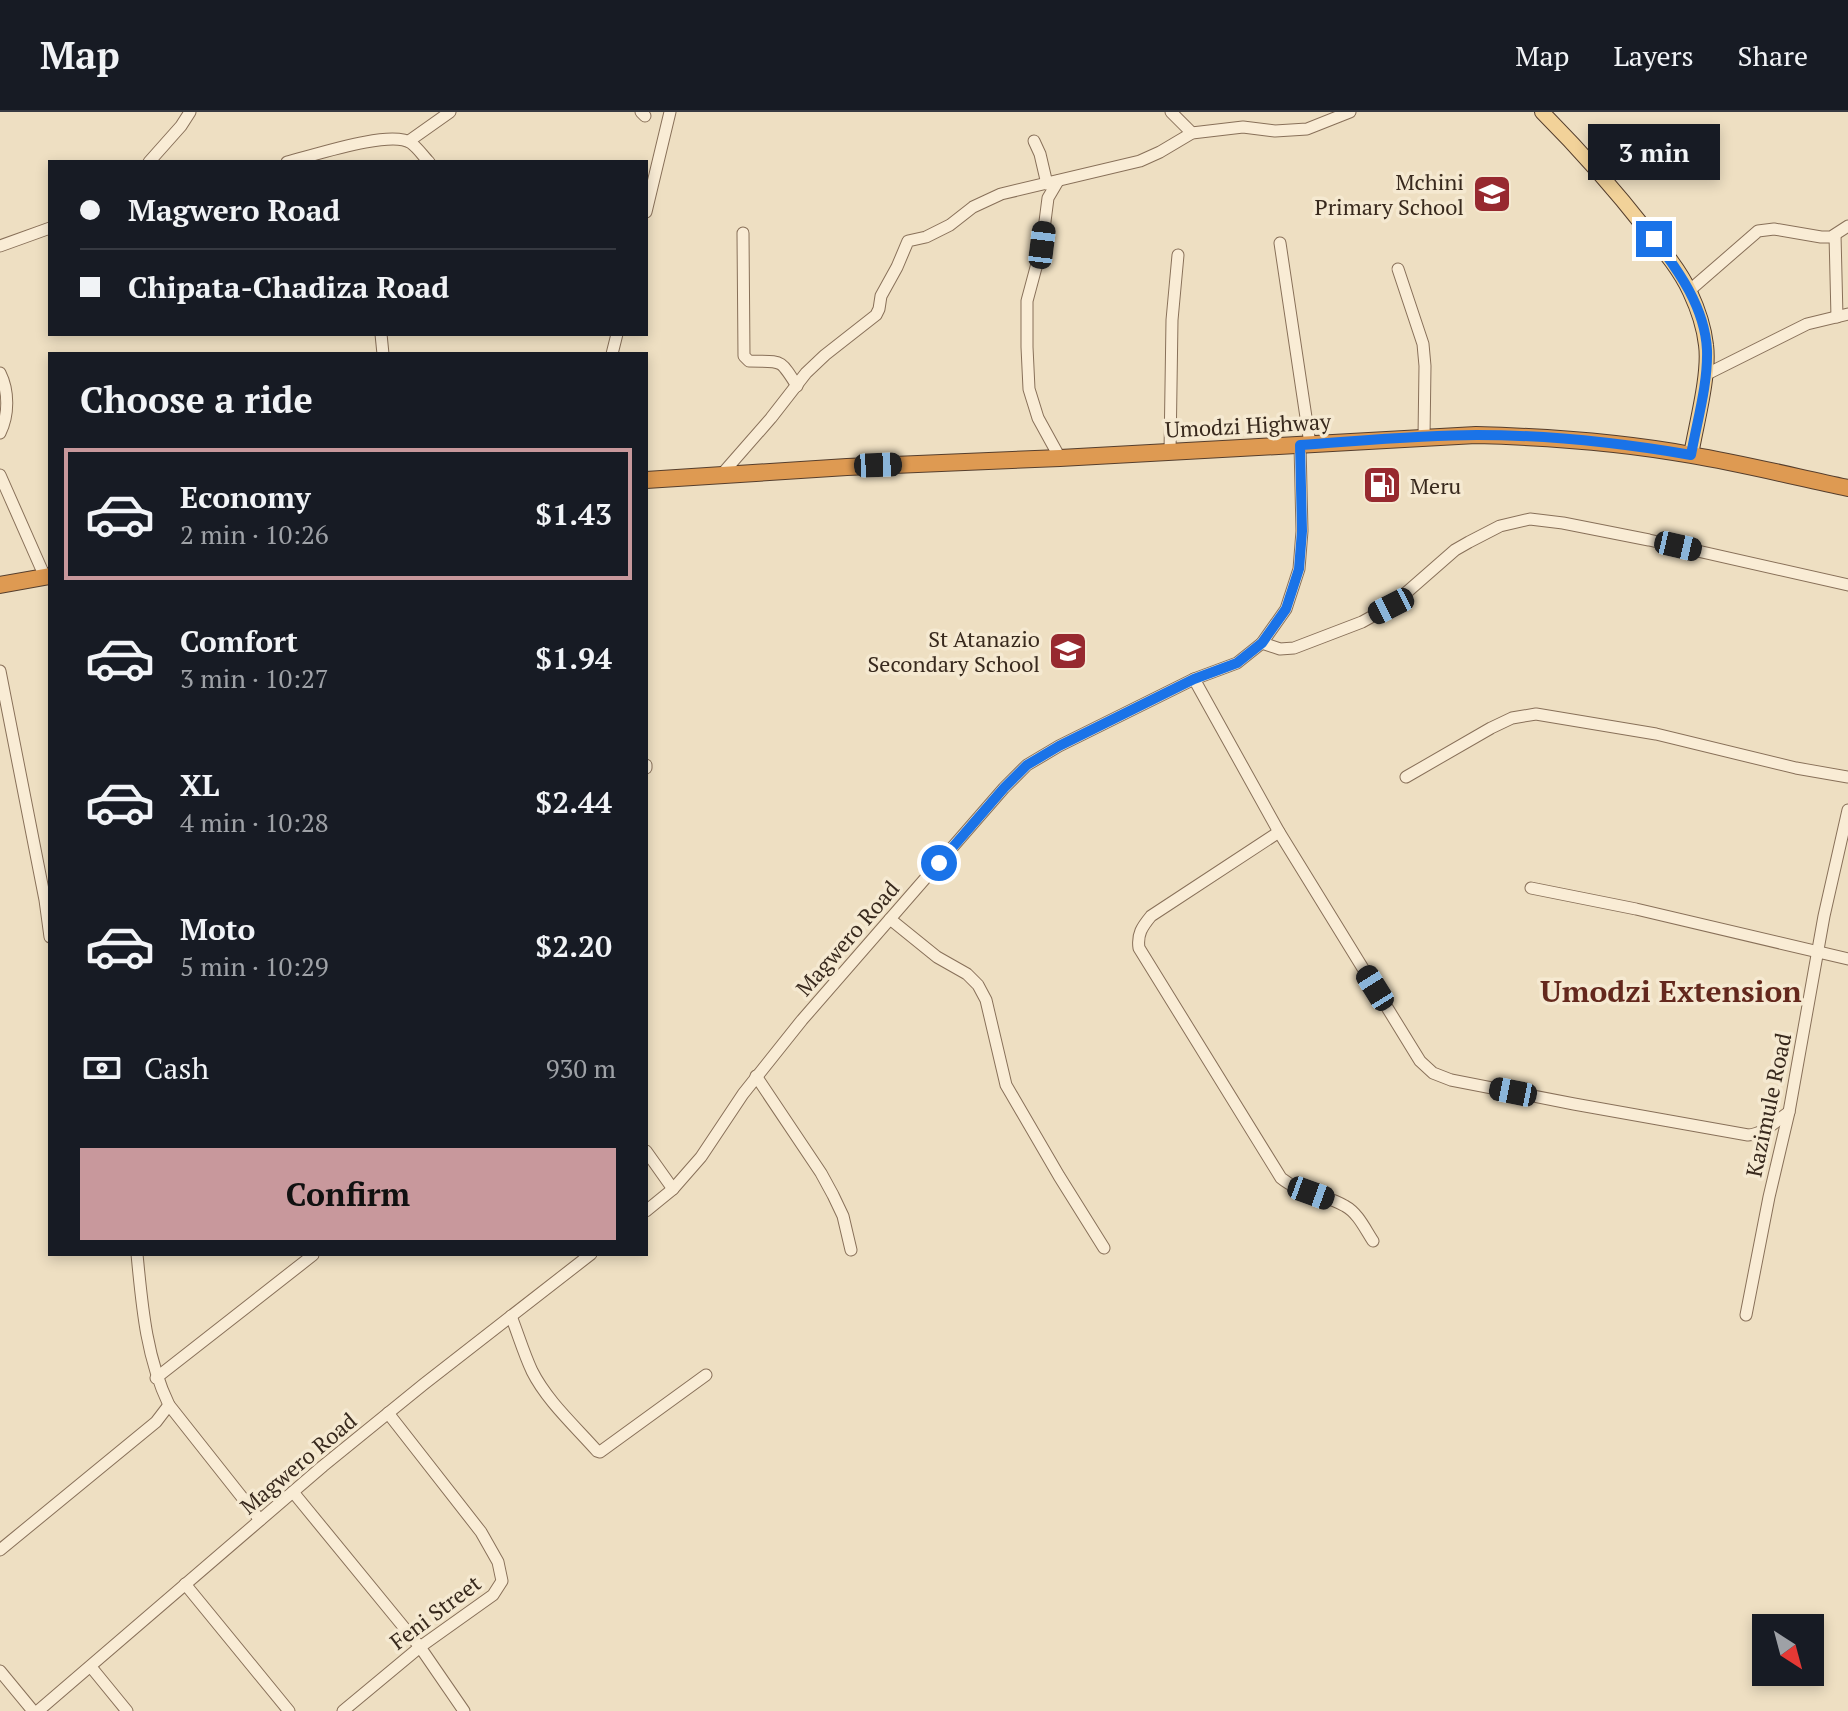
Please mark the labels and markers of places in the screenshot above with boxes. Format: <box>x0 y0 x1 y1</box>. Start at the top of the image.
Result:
place label: Mchini Primary School <box>1315 167 1464 221</box>
school or university icon: Mchini Primary School <box>1471 173 1513 215</box>
fuel station icon: Meru <box>1361 464 1403 506</box>
place label: Meru <box>1410 471 1462 500</box>
place label: St Atanazio Secondary School <box>868 624 1040 678</box>
school or university icon: St Atanazio Secondary School <box>1047 630 1089 672</box>

